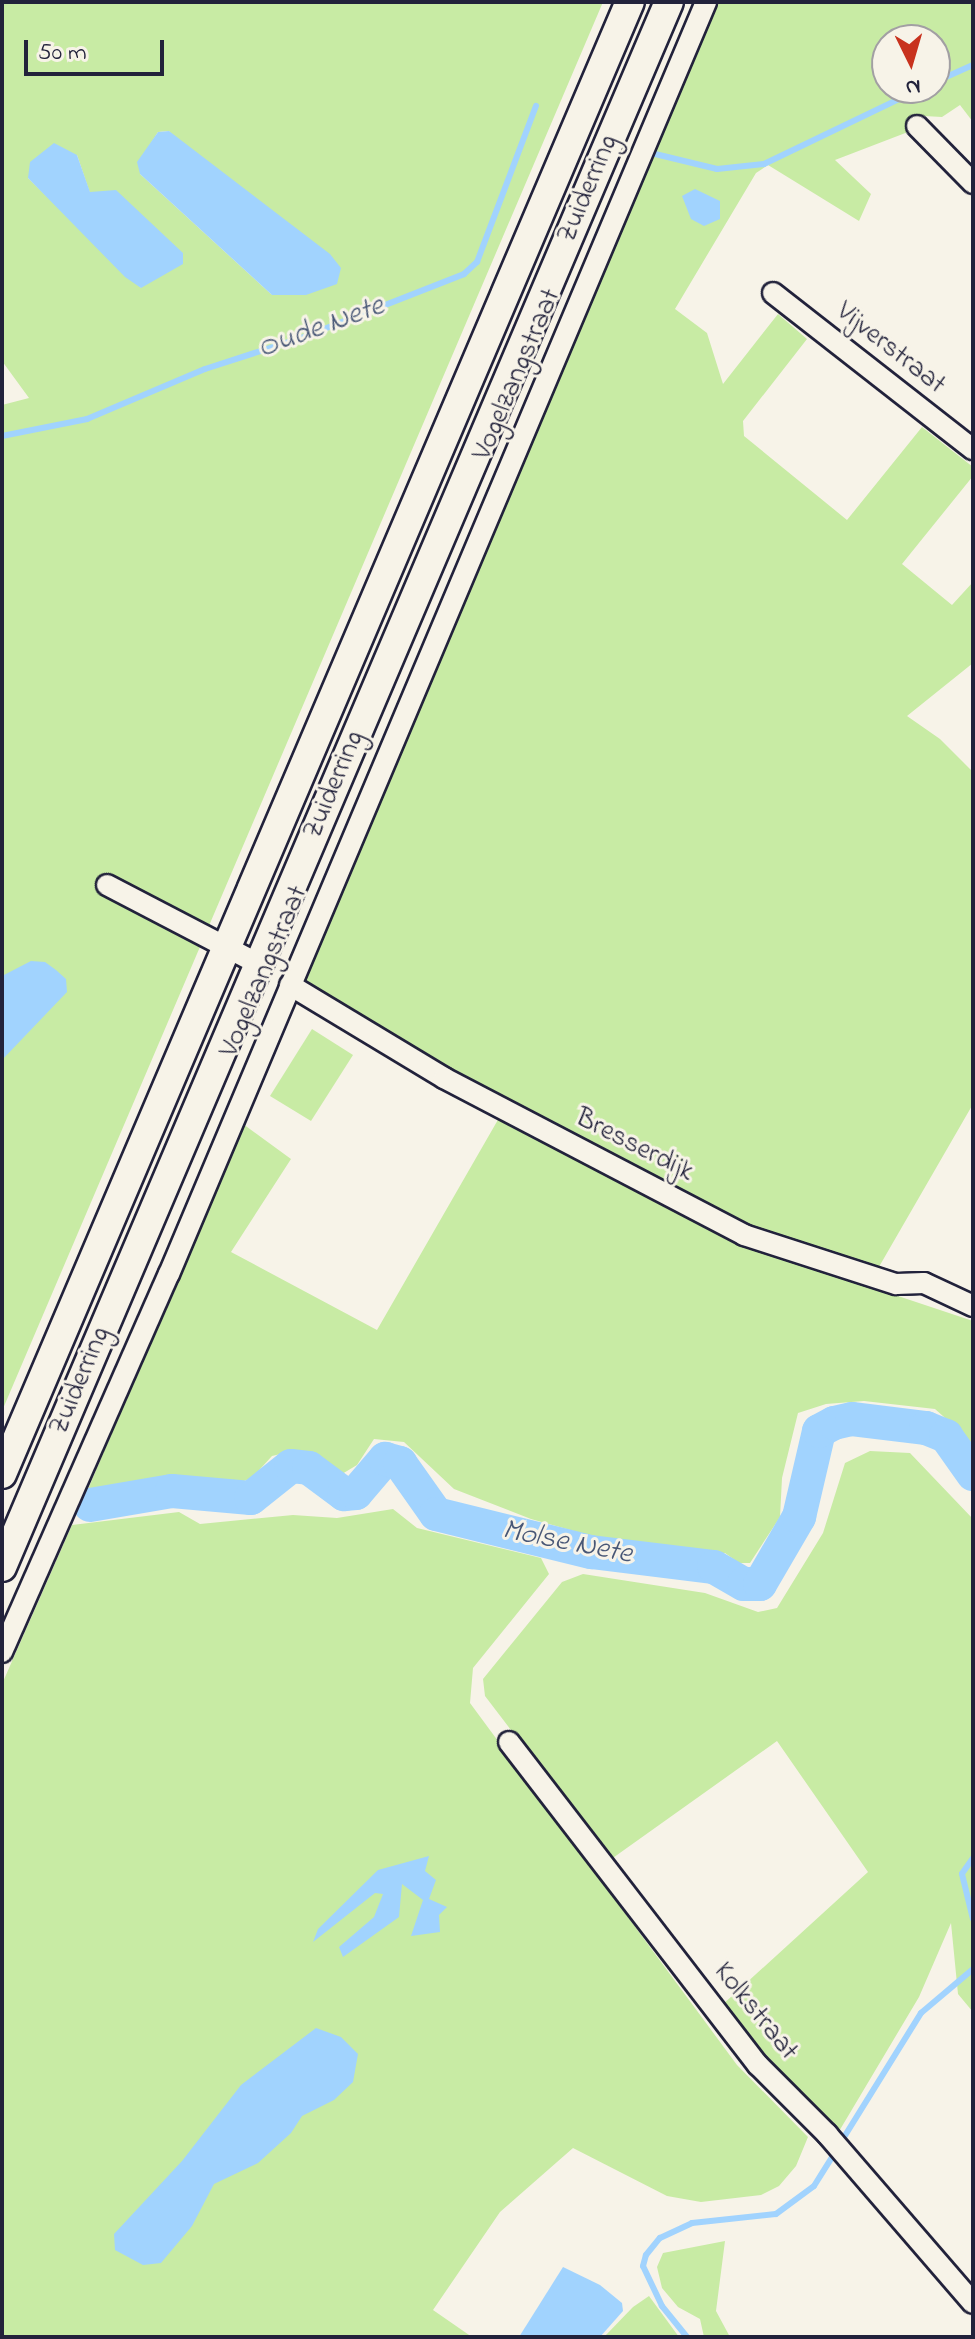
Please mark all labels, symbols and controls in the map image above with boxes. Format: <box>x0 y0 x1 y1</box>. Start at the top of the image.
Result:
scale bar <box>28 24 168 74</box>
north arrow <box>871 24 951 104</box>
text: 50 m <box>38 36 87 71</box>
text: N <box>904 69 922 103</box>
street label: Zuiderring <box>551 130 627 248</box>
street label: Vogelzangstraat <box>467 284 569 466</box>
water label: Oude Nete <box>253 289 389 367</box>
street label: Vijverstraat <box>828 296 952 402</box>
street label: Zuiderring <box>297 726 373 844</box>
street label: Vogelzangstraat <box>214 881 316 1063</box>
street label: Bresserdijk <box>569 1102 699 1190</box>
street label: Zuiderring <box>43 1322 119 1440</box>
water label: Molse Nete <box>499 1513 635 1573</box>
street label: Kolkstraat <box>705 1956 805 2068</box>

